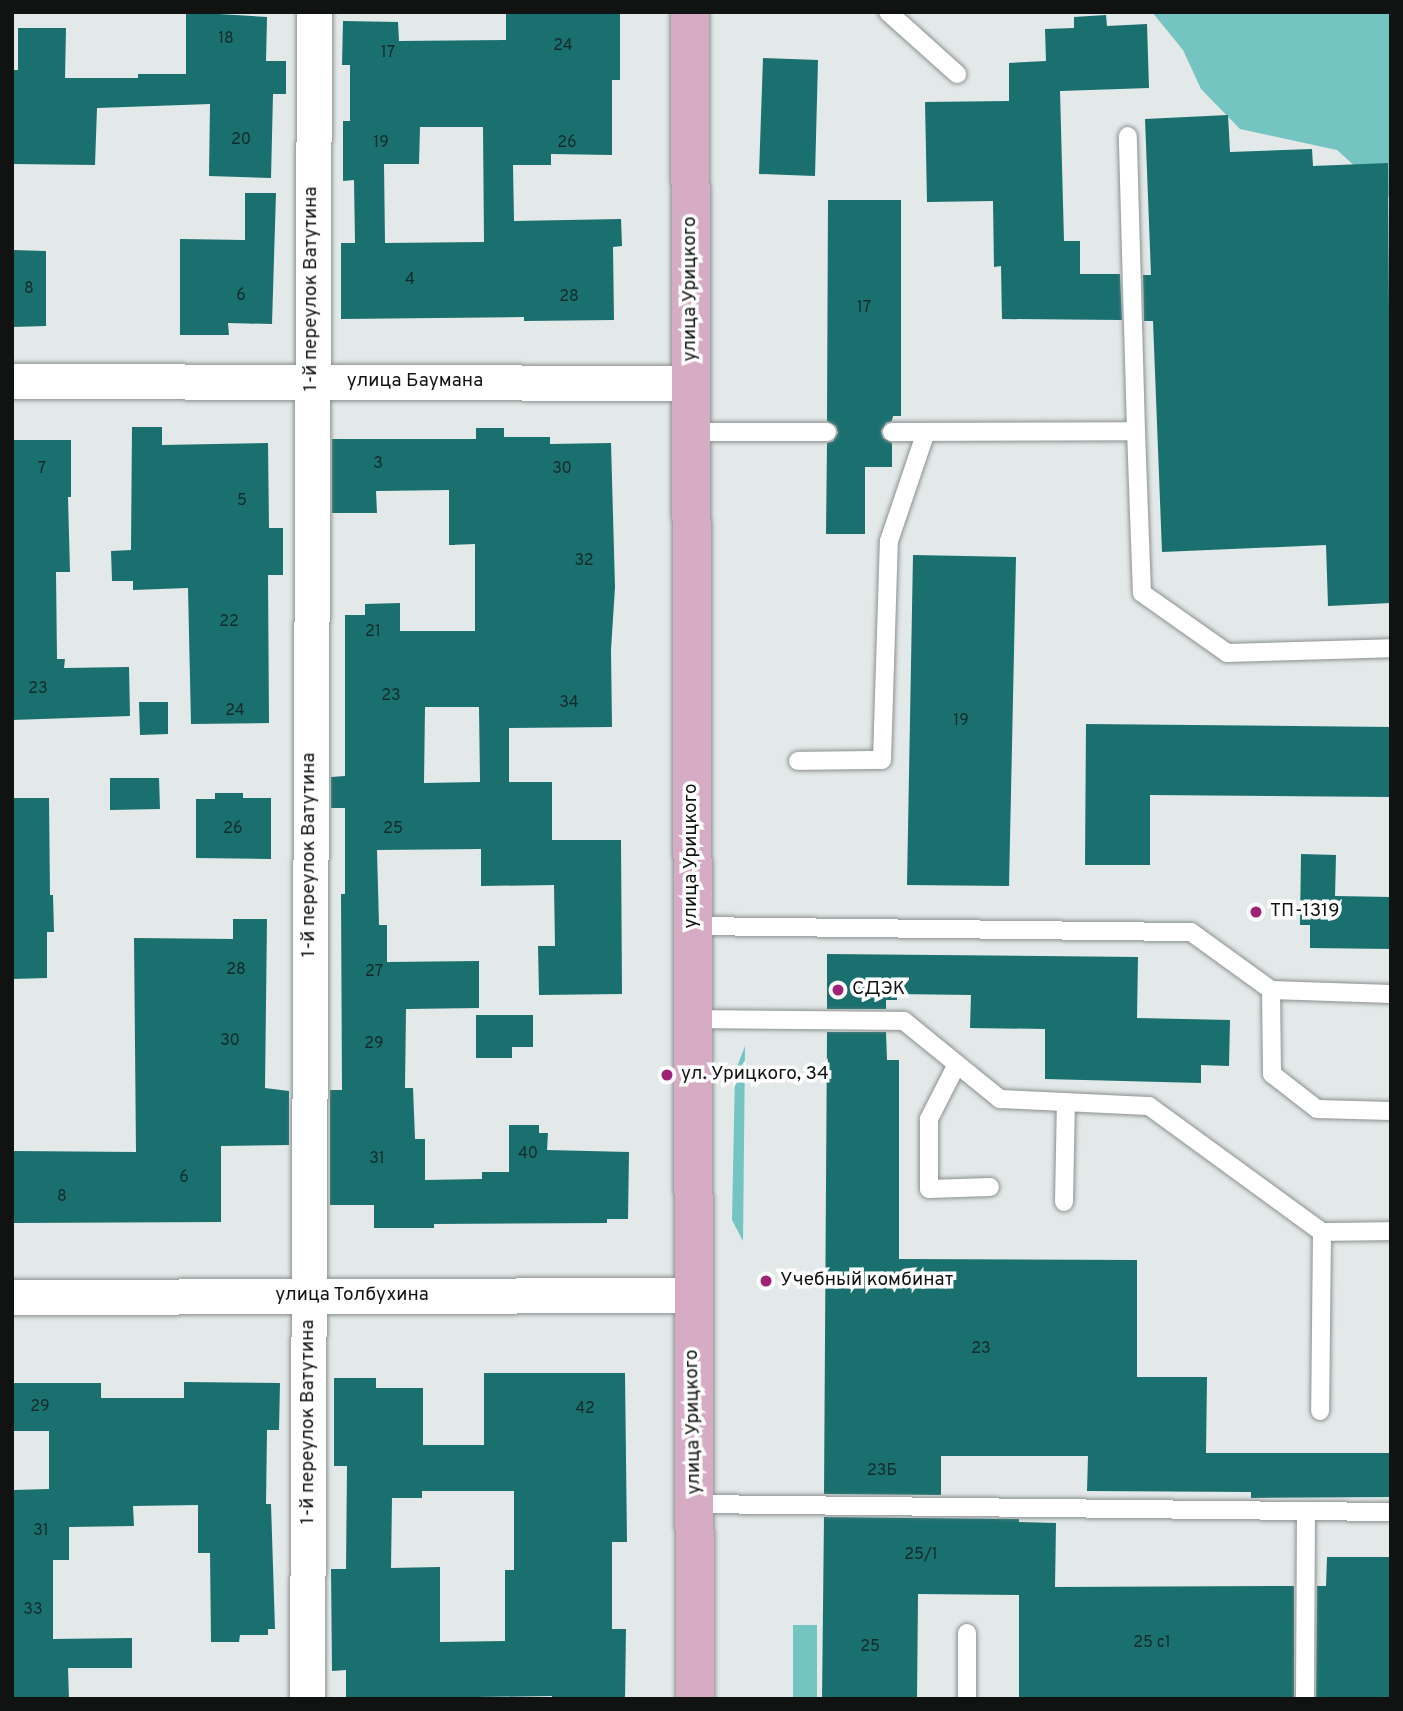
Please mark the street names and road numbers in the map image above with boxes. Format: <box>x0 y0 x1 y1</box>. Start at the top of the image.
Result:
street label: 1-й переулок Ватутина <box>301 187 323 391</box>
street label: улица Урицкого <box>680 216 702 362</box>
street label: улица Баумана <box>347 371 483 393</box>
street label: 1-й переулок Ватутина <box>299 753 321 957</box>
street label: улица Урицкого <box>681 783 703 929</box>
street label: улица Толбухина <box>275 1285 429 1307</box>
street label: 1-й переулок Ватутина <box>298 1320 320 1524</box>
street label: улица Урицкого <box>681 1349 707 1495</box>

